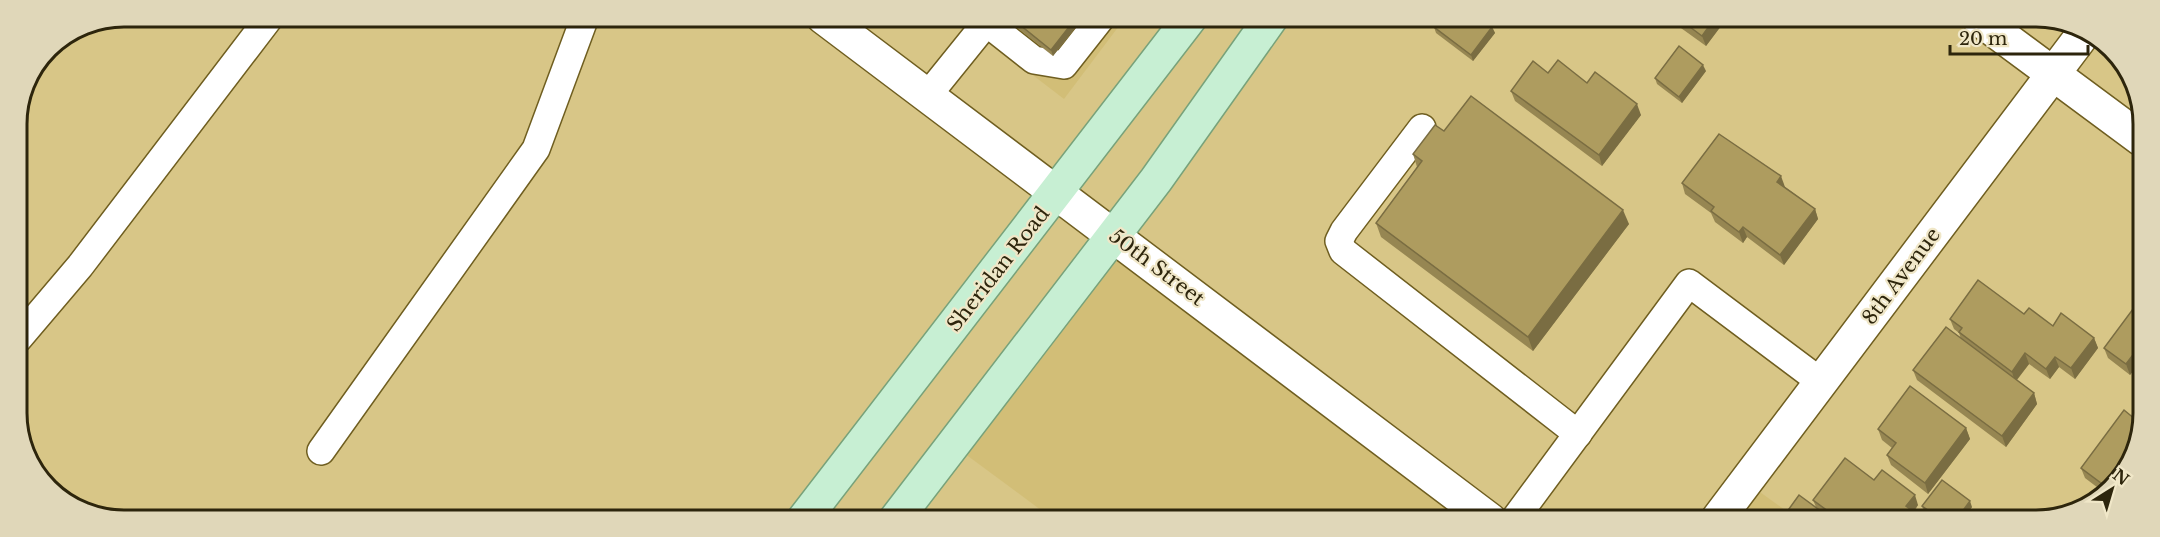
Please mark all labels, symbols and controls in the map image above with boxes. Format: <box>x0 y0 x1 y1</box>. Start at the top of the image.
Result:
scale bar <box>1950 18 2088 56</box>
text: 20 m <box>1959 28 2007 50</box>
street label: Sheridan Road <box>942 202 1054 336</box>
street label: 50th Street <box>1105 223 1210 311</box>
street label: 8th Avenue <box>1857 223 1945 329</box>
north arrow <box>2082 459 2142 519</box>
text: N <box>2109 465 2133 490</box>

